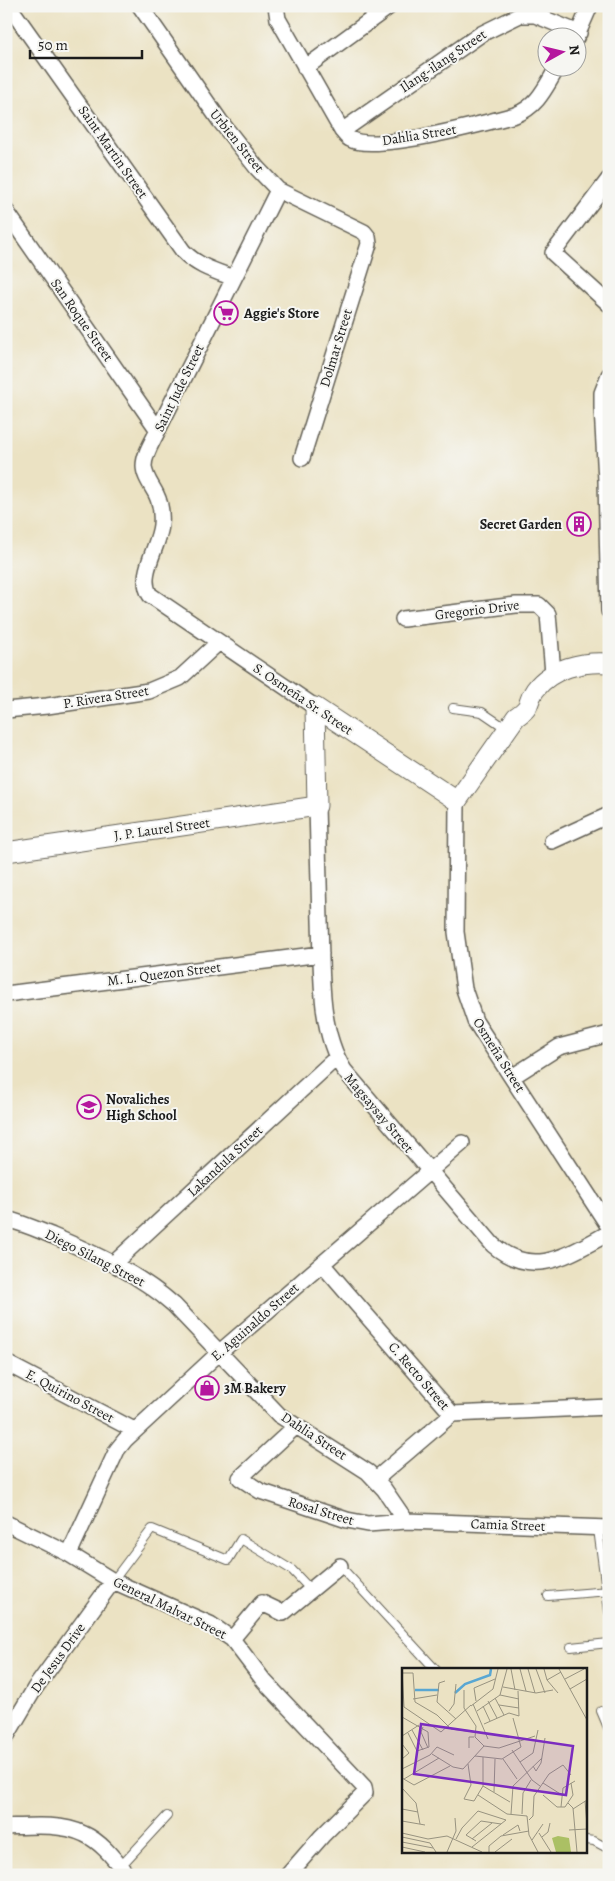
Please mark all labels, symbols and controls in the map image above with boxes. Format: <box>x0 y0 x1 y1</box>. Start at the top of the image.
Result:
street label: Ilang-ilang Street <box>396 25 490 97</box>
scale bar <box>30 28 142 60</box>
north arrow <box>538 28 588 78</box>
text: 50 m <box>38 35 68 55</box>
text: N <box>564 44 584 57</box>
street label: Saint Martin Street <box>74 102 152 203</box>
street label: Urbien Street <box>205 105 269 177</box>
street label: Dahlia Street <box>381 120 458 150</box>
street label: San Roque Street <box>46 275 118 366</box>
supermarket icon: Aggie's Store <box>213 300 239 326</box>
place label: Aggie's Store <box>243 304 320 323</box>
street label: Dolmar Street <box>315 306 357 389</box>
street label: Saint Jude Street <box>150 341 209 435</box>
building icon: Secret Garden <box>566 511 592 537</box>
place label: Secret Garden <box>480 515 562 534</box>
street label: Gregorio Drive <box>434 595 520 625</box>
street label: S. Osmeña Sr. Street <box>249 659 357 740</box>
street label: P. Rivera Street <box>62 681 150 713</box>
street label: J. P. Laurel Street <box>113 813 211 845</box>
street label: M. L. Quezon Street <box>106 958 222 990</box>
street label: Osmeña Street <box>468 1014 530 1096</box>
street label: Magsaysay Street <box>340 1069 418 1157</box>
place label: Novaliches High School <box>106 1090 177 1125</box>
school or university icon: Novaliches High School <box>76 1094 102 1120</box>
street label: Lakandula Street <box>183 1121 267 1201</box>
street label: Diego Silang Street <box>42 1225 149 1292</box>
street label: E. Aguinaldo Street <box>207 1278 303 1366</box>
street label: C. Recto Street <box>384 1338 454 1414</box>
street label: E. Quirino Street <box>23 1365 118 1427</box>
shop icon: 3M Bakery <box>194 1375 220 1401</box>
place label: 3M Bakery <box>224 1379 286 1398</box>
street label: Dahlia Street <box>277 1408 351 1465</box>
street label: Rosal Street <box>286 1492 357 1530</box>
street label: Camia Street <box>470 1514 546 1536</box>
street label: General Malvar Street <box>110 1572 230 1644</box>
street label: De Jesus Drive <box>26 1619 90 1697</box>
inset map <box>402 1668 588 1854</box>

